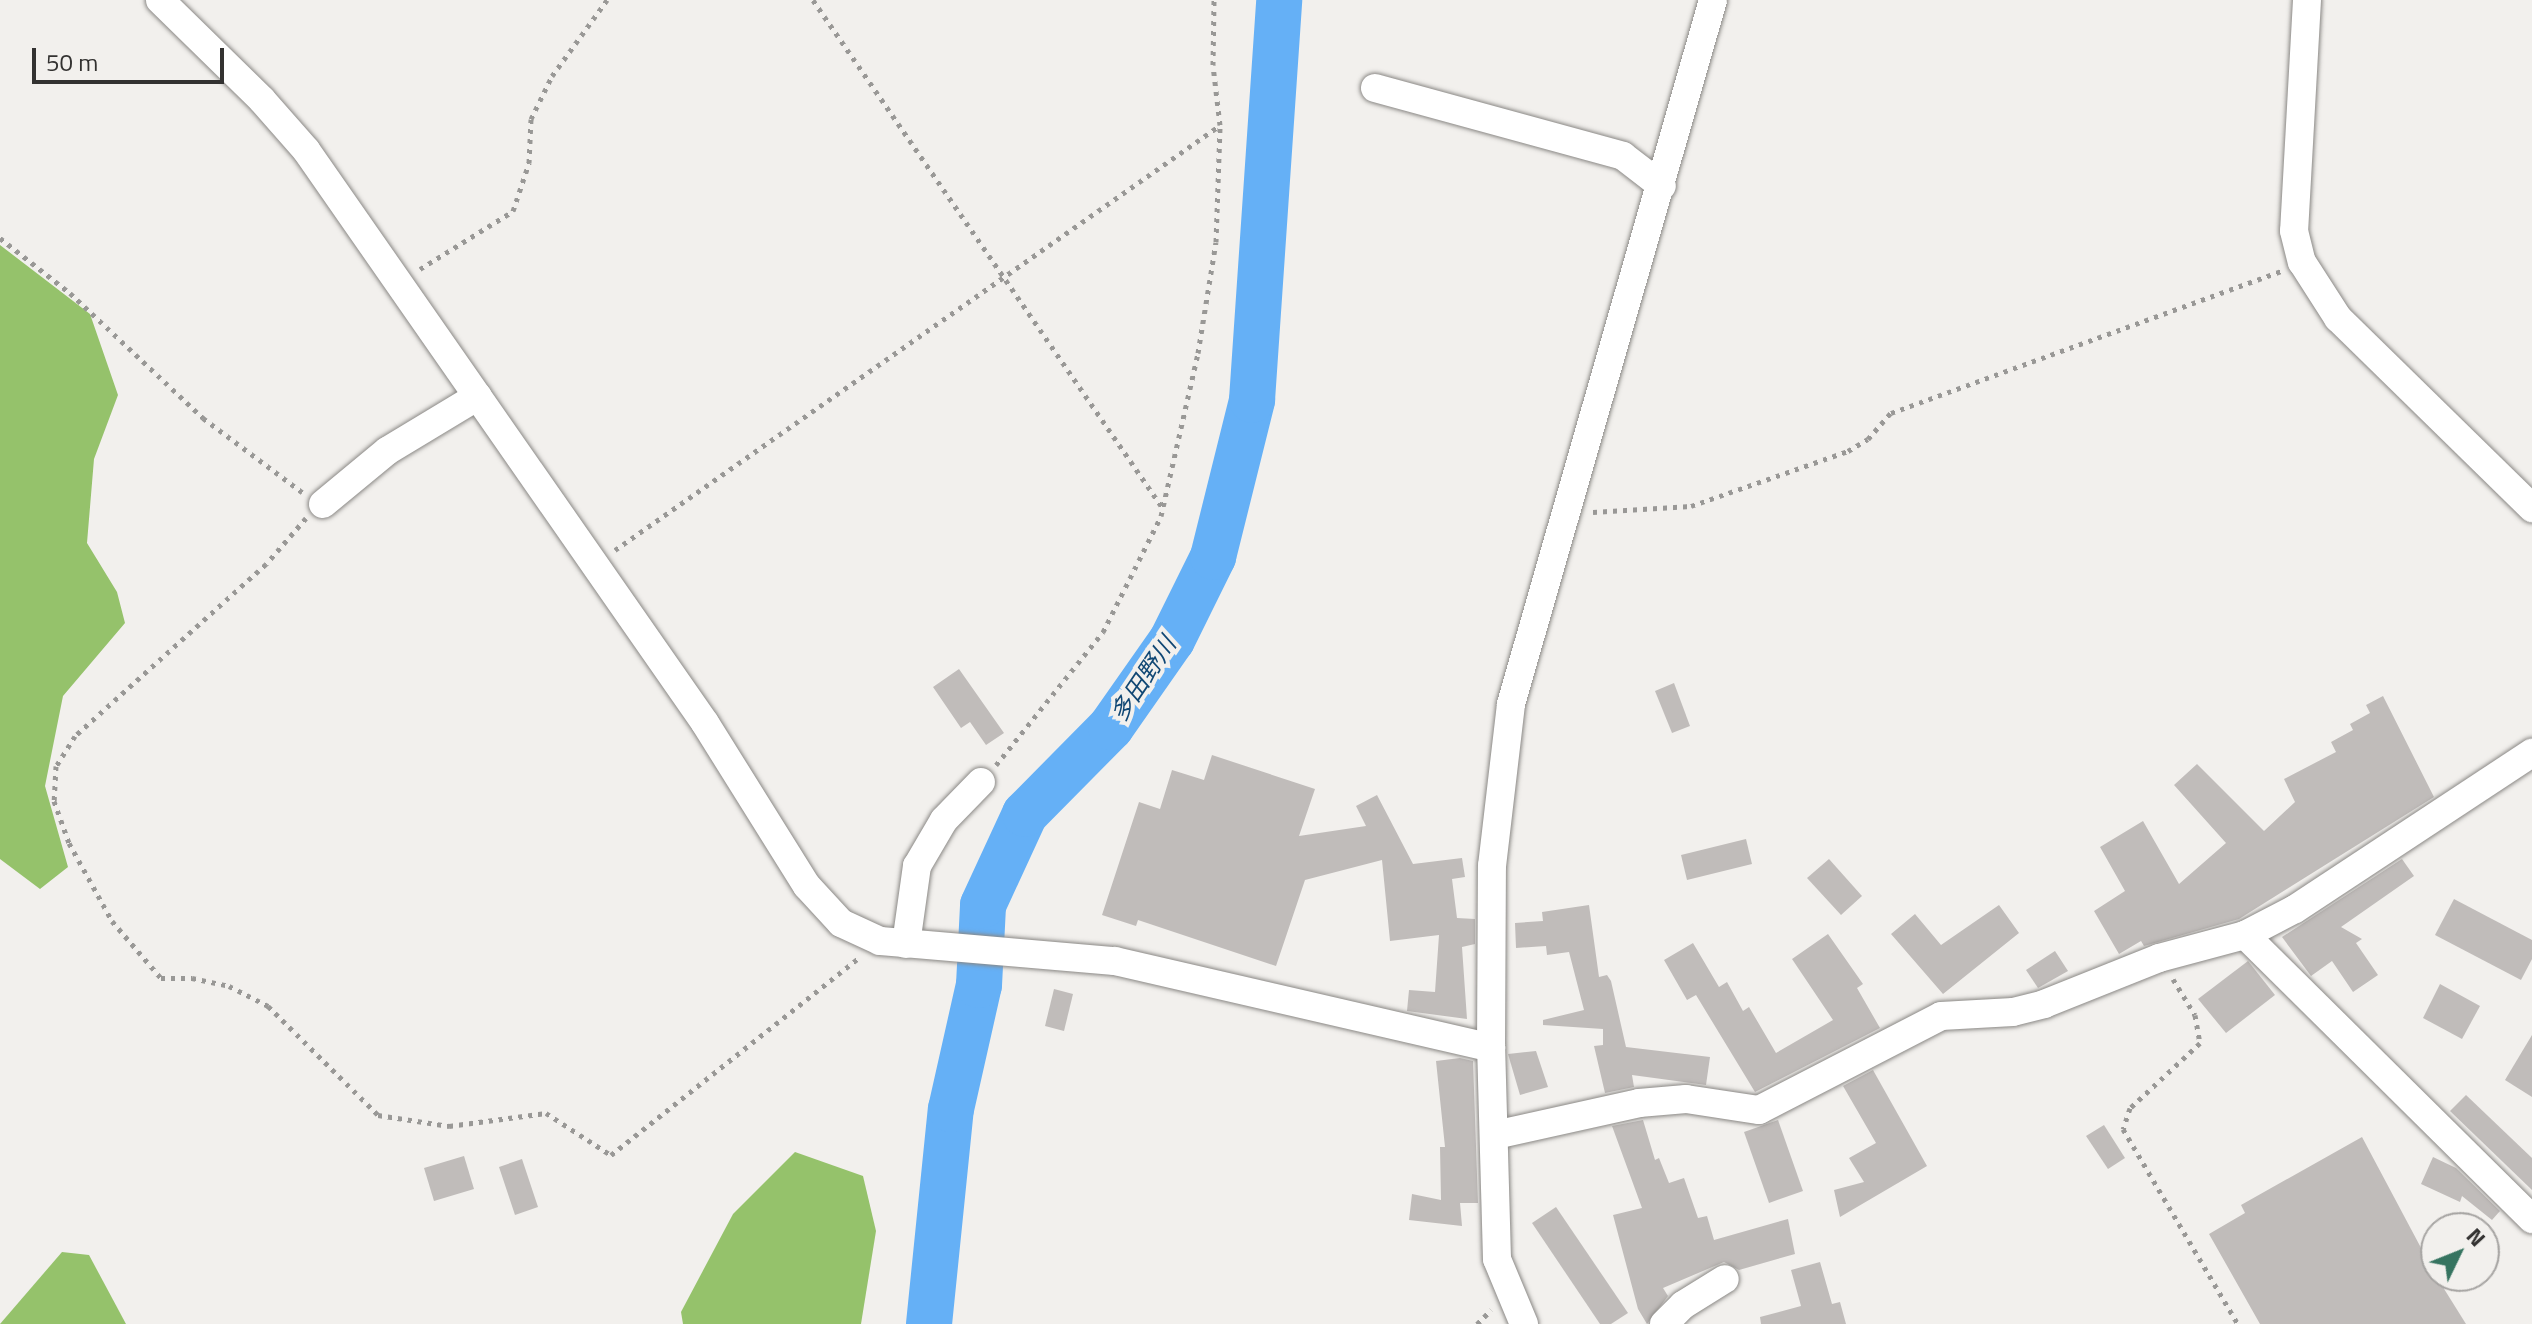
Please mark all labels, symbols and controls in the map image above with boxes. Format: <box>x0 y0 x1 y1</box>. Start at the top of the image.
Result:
scale bar <box>36 32 228 82</box>
text: 50 m <box>46 44 98 80</box>
water label: 多田野川 <box>1104 631 1182 727</box>
north arrow <box>2420 1212 2500 1292</box>
text: N <box>2458 1220 2494 1254</box>

